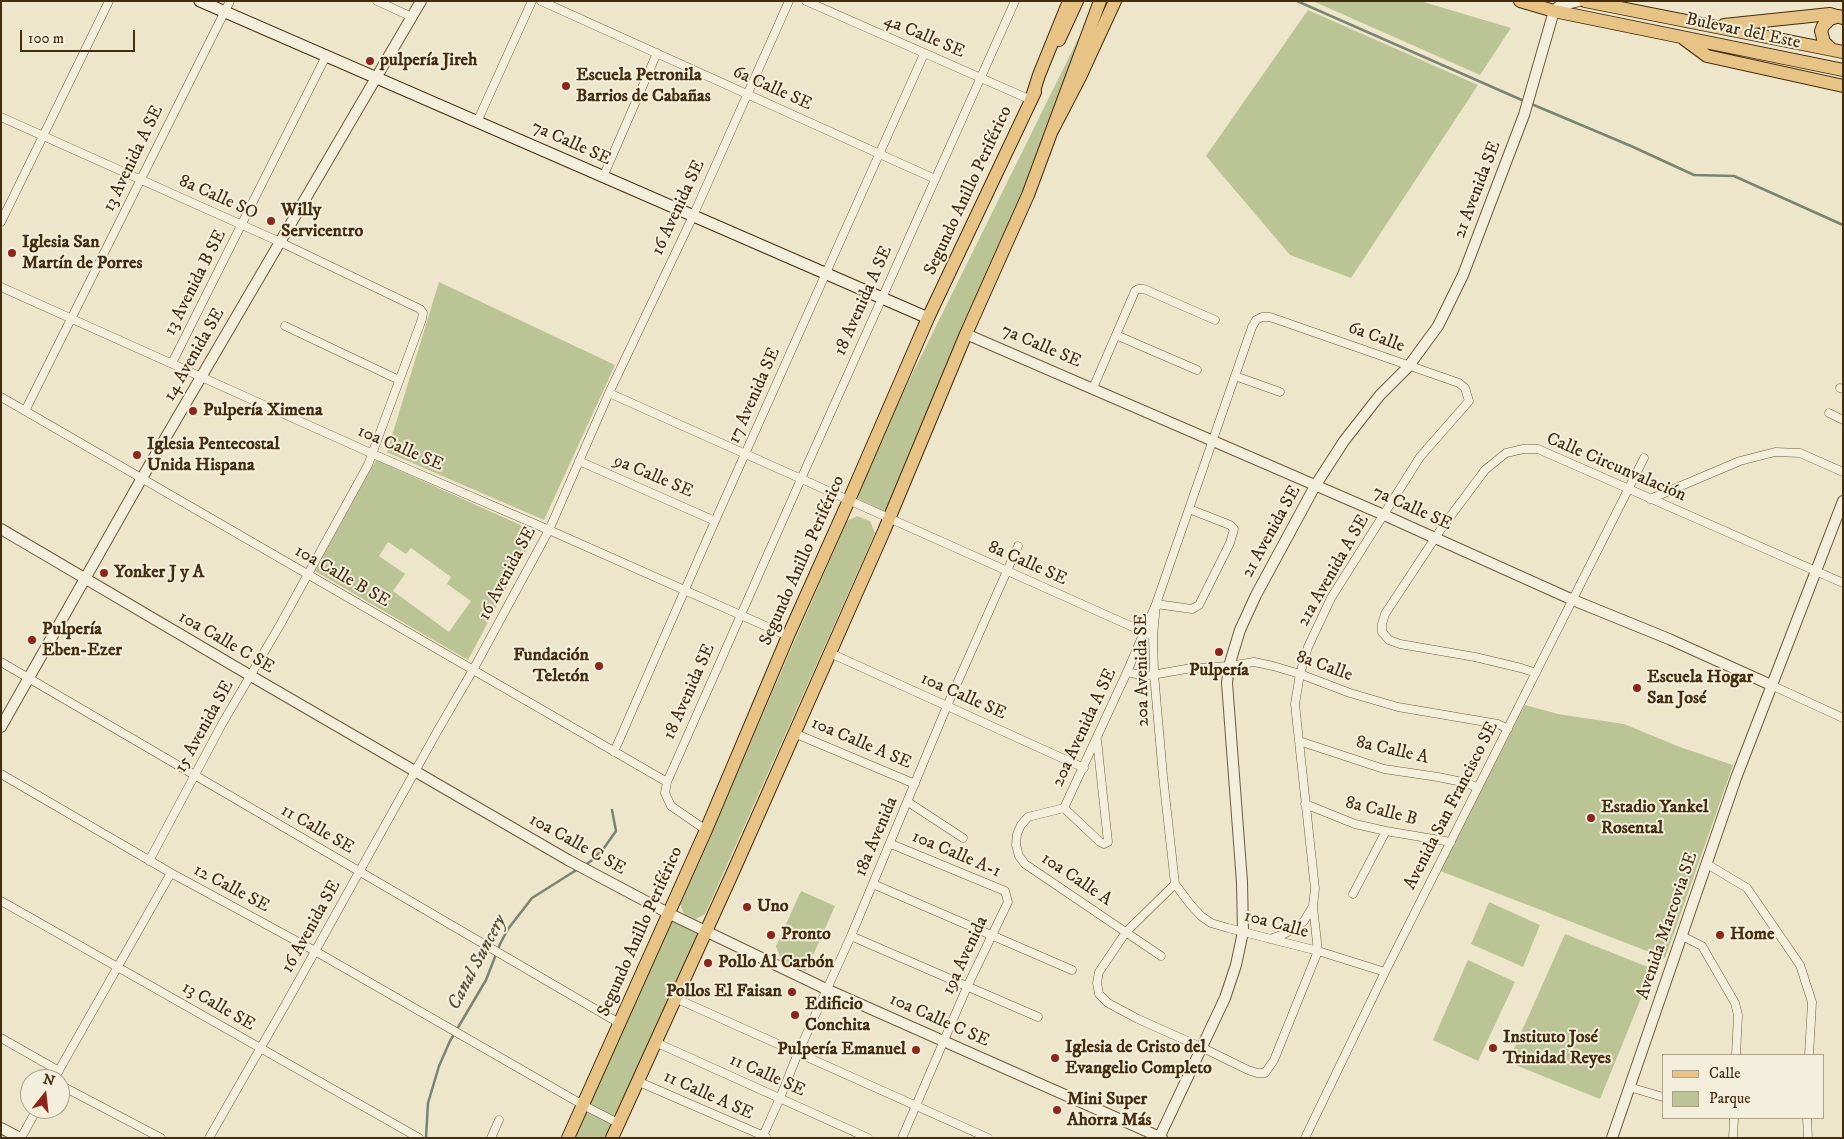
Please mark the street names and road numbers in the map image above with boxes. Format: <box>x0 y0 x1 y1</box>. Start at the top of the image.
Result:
street label: Bulevar del Este <box>1684 9 1802 55</box>
street label: 4a Calle SE <box>880 10 968 64</box>
street label: 6a Calle SE <box>729 62 815 116</box>
street label: 13 Avenida A SE <box>99 102 169 216</box>
street label: Segundo Anillo Periférico <box>920 103 1018 279</box>
street label: 7a Calle SE <box>528 117 614 171</box>
street label: 21 Avenida SE <box>1450 138 1506 242</box>
street label: 16 Avenida SE <box>647 157 711 259</box>
street label: 8a Calle SO <box>175 171 261 225</box>
street label: 13 Avenida B SE <box>160 227 232 339</box>
street label: 18 Avenida A SE <box>830 243 898 359</box>
street label: 14 Avenida SE <box>160 305 230 405</box>
street label: 6a Calle <box>1345 318 1407 358</box>
street label: 7a Calle SE <box>998 320 1084 374</box>
street label: 17 Avenida SE <box>724 345 786 447</box>
street label: 10a Calle SE <box>354 421 446 477</box>
street label: Calle Circunvalación <box>1543 429 1689 507</box>
street label: 9a Calle SE <box>610 451 696 503</box>
street label: Segundo Anillo Periférico <box>756 473 850 649</box>
street label: 21 Avenida SE <box>1238 482 1306 582</box>
street label: 7a Calle SE <box>1369 482 1455 536</box>
street label: 21a Avenida A SE <box>1293 511 1375 631</box>
street label: 16 Avenida SE <box>474 523 542 625</box>
street label: 8a Calle SE <box>984 537 1070 591</box>
street label: 10a Calle B SE <box>290 541 394 613</box>
street label: 10a Calle C SE <box>174 607 278 679</box>
street label: 20a Avenida SE <box>1131 613 1155 727</box>
street label: 18 Avenida SE <box>659 641 721 743</box>
street label: 8a Calle <box>1293 647 1355 687</box>
street label: 20a Avenida A SE <box>1048 665 1122 791</box>
street label: 10a Calle SE <box>917 669 1009 725</box>
street label: 15 Avenida SE <box>171 677 239 777</box>
street label: 10a Calle A SE <box>808 713 914 775</box>
street label: Avenida San Francisco SE <box>1400 718 1504 894</box>
street label: 8a Calle A <box>1354 732 1430 770</box>
street label: 8a Calle B <box>1343 793 1419 831</box>
street label: 18a Avenida <box>851 794 903 880</box>
street label: 11 Calle SE <box>277 800 357 860</box>
street label: 10a Calle C SE <box>525 810 629 880</box>
street label: 10a Calle A-1 <box>908 827 1004 883</box>
street label: Segundo Anillo Periférico <box>594 844 688 1020</box>
street label: 10a Calle A <box>1036 848 1116 912</box>
street label: Avenida Marcovia SE <box>1633 849 1703 1003</box>
street label: 12 Calle SE <box>189 860 273 918</box>
street label: 16 Avenida SE <box>278 877 346 977</box>
street label: 10a Calle <box>1242 906 1310 944</box>
street label: 19a Avenida <box>938 913 994 999</box>
street label: 13 Calle SE <box>178 977 258 1037</box>
street label: 10a Calle C SE <box>886 989 992 1053</box>
street label: 11 Calle SE <box>726 1050 808 1102</box>
street label: 11 Calle A SE <box>660 1067 756 1125</box>

